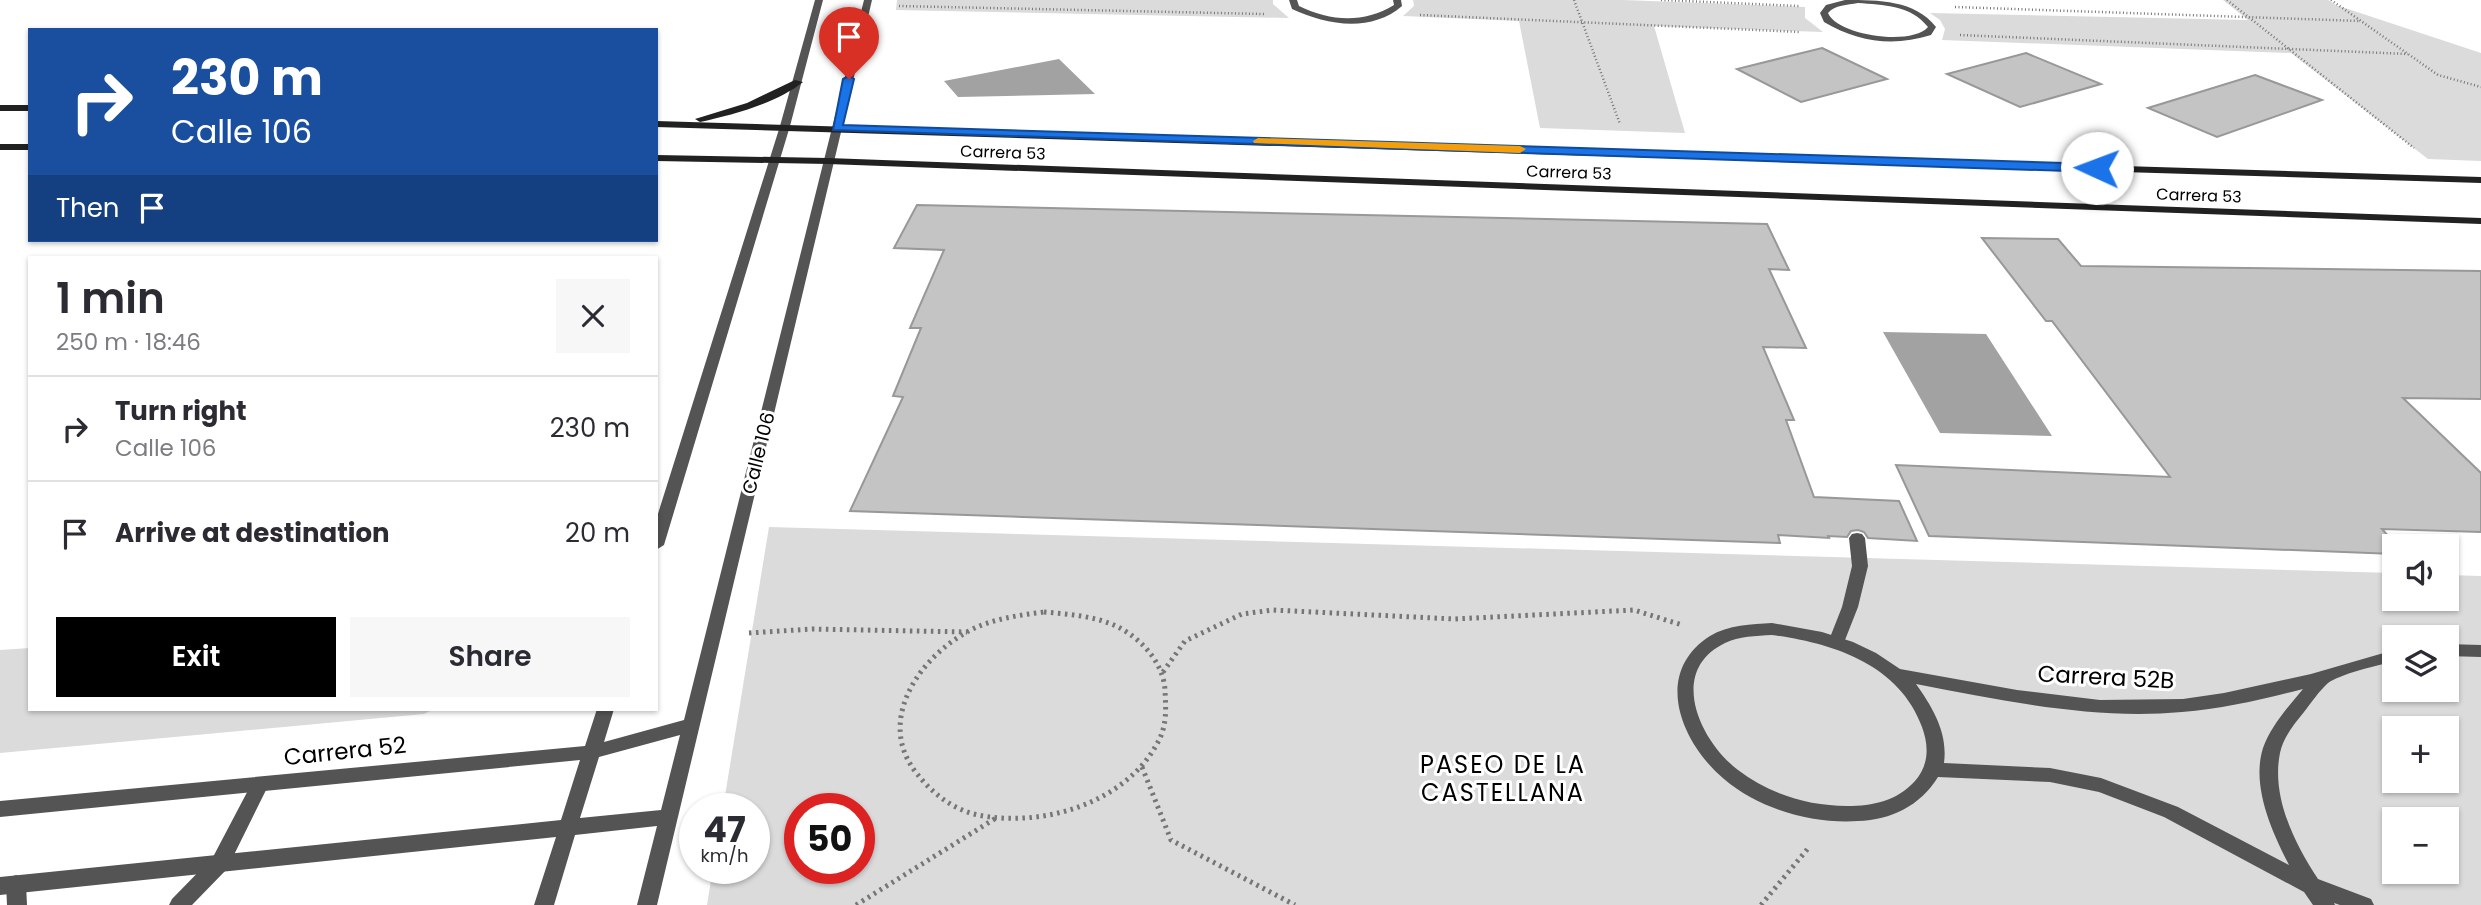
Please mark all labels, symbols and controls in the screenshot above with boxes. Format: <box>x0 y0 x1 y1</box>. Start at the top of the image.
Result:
pin <box>819 7 879 79</box>
icon: arrive <box>830 18 868 56</box>
text: 230 m <box>171 44 323 112</box>
icon: right <box>56 56 147 147</box>
text: Calle 106 <box>171 109 312 154</box>
position arrow <box>2060 131 2134 205</box>
street label: Carrera 53 <box>960 140 1046 165</box>
street label: Carrera 53 <box>1526 160 1612 185</box>
street label: Carrera 53 <box>2156 183 2242 208</box>
icon: arrive <box>133 189 171 227</box>
text: Then <box>56 190 119 226</box>
text: 1 min <box>56 269 165 328</box>
button: close <box>556 279 630 353</box>
text: 250 m · 18:46 <box>56 326 201 358</box>
text: Turn right <box>115 393 247 429</box>
street label: Calle 106 <box>735 409 782 497</box>
icon: right <box>56 410 94 448</box>
text: 230 m <box>550 410 630 446</box>
text: Calle 106 <box>115 432 216 464</box>
icon: arrive <box>56 515 94 553</box>
text: Arrive at destination <box>115 515 390 551</box>
text: 20 m <box>565 515 630 551</box>
map controls <box>2382 534 2459 884</box>
button: sound <box>2382 534 2459 611</box>
button: Exit <box>56 617 336 697</box>
button: Share <box>350 617 630 697</box>
button: layers <box>2382 625 2459 702</box>
street label: Carrera 52B <box>2037 657 2175 697</box>
button: + <box>2382 716 2459 793</box>
street label: Carrera 52 <box>282 729 408 773</box>
district label: PASEO DE LA CASTELLANA <box>1420 748 1586 809</box>
speed limit sign: 50 <box>784 793 875 884</box>
text: 47 <box>703 805 746 854</box>
button: − <box>2382 807 2459 884</box>
text: km/h <box>701 843 748 868</box>

